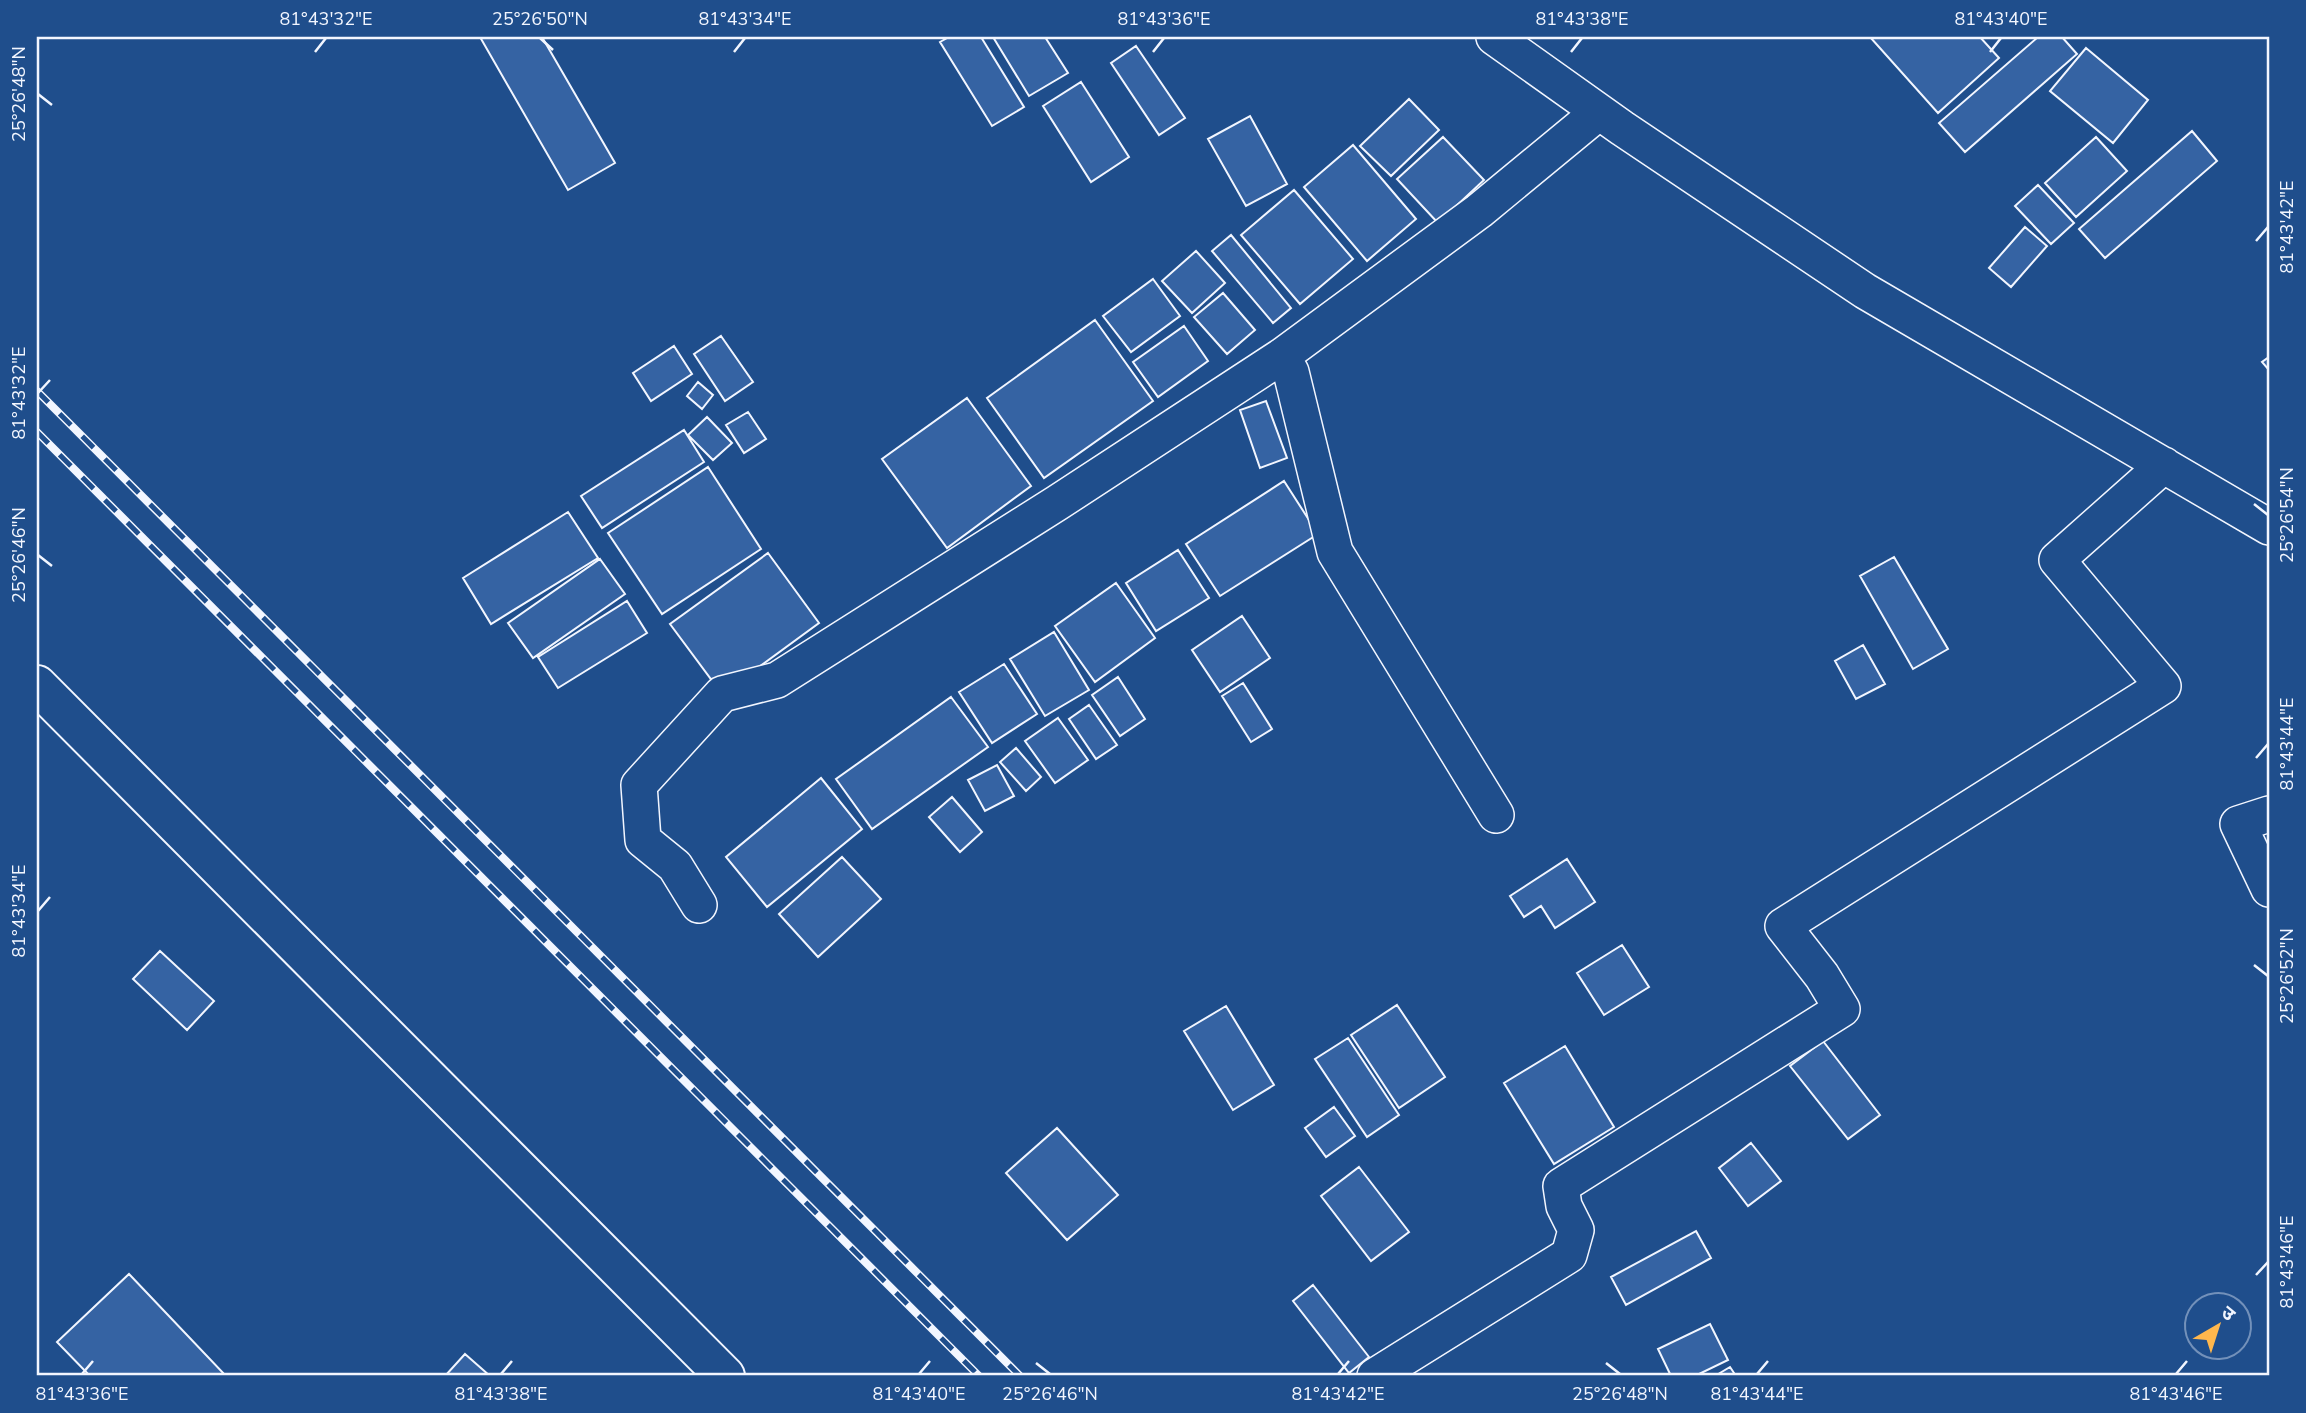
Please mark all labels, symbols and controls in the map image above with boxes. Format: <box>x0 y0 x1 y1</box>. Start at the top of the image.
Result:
text: 81°43'32"E <box>280 7 373 31</box>
text: 25°26'50"N <box>492 7 588 31</box>
text: 81°43'34"E <box>699 7 792 31</box>
text: 81°43'36"E <box>1118 7 1211 31</box>
text: 81°43'38"E <box>1536 7 1629 31</box>
text: 81°43'40"E <box>1955 7 2048 31</box>
text: 25°26'48"N <box>7 46 31 142</box>
text: 81°43'42"E <box>2275 181 2299 274</box>
text: 81°43'32"E <box>7 347 31 440</box>
text: 25°26'54"N <box>2275 467 2299 563</box>
text: 25°26'46"N <box>7 507 31 603</box>
text: 81°43'44"E <box>2275 698 2299 791</box>
text: 81°43'34"E <box>7 865 31 958</box>
text: 25°26'52"N <box>2275 928 2299 1024</box>
text: 81°43'46"E <box>2275 1216 2299 1309</box>
north arrow <box>2184 1290 2254 1360</box>
text: उ <box>2216 1300 2241 1328</box>
text: 81°43'36"E <box>36 1382 129 1406</box>
text: 81°43'38"E <box>455 1382 548 1406</box>
text: 81°43'40"E <box>873 1382 966 1406</box>
text: 25°26'46"N <box>1002 1382 1098 1406</box>
text: 81°43'42"E <box>1292 1382 1385 1406</box>
text: 25°26'48"N <box>1572 1382 1668 1406</box>
text: 81°43'44"E <box>1711 1382 1804 1406</box>
text: 81°43'46"E <box>2130 1382 2223 1406</box>

